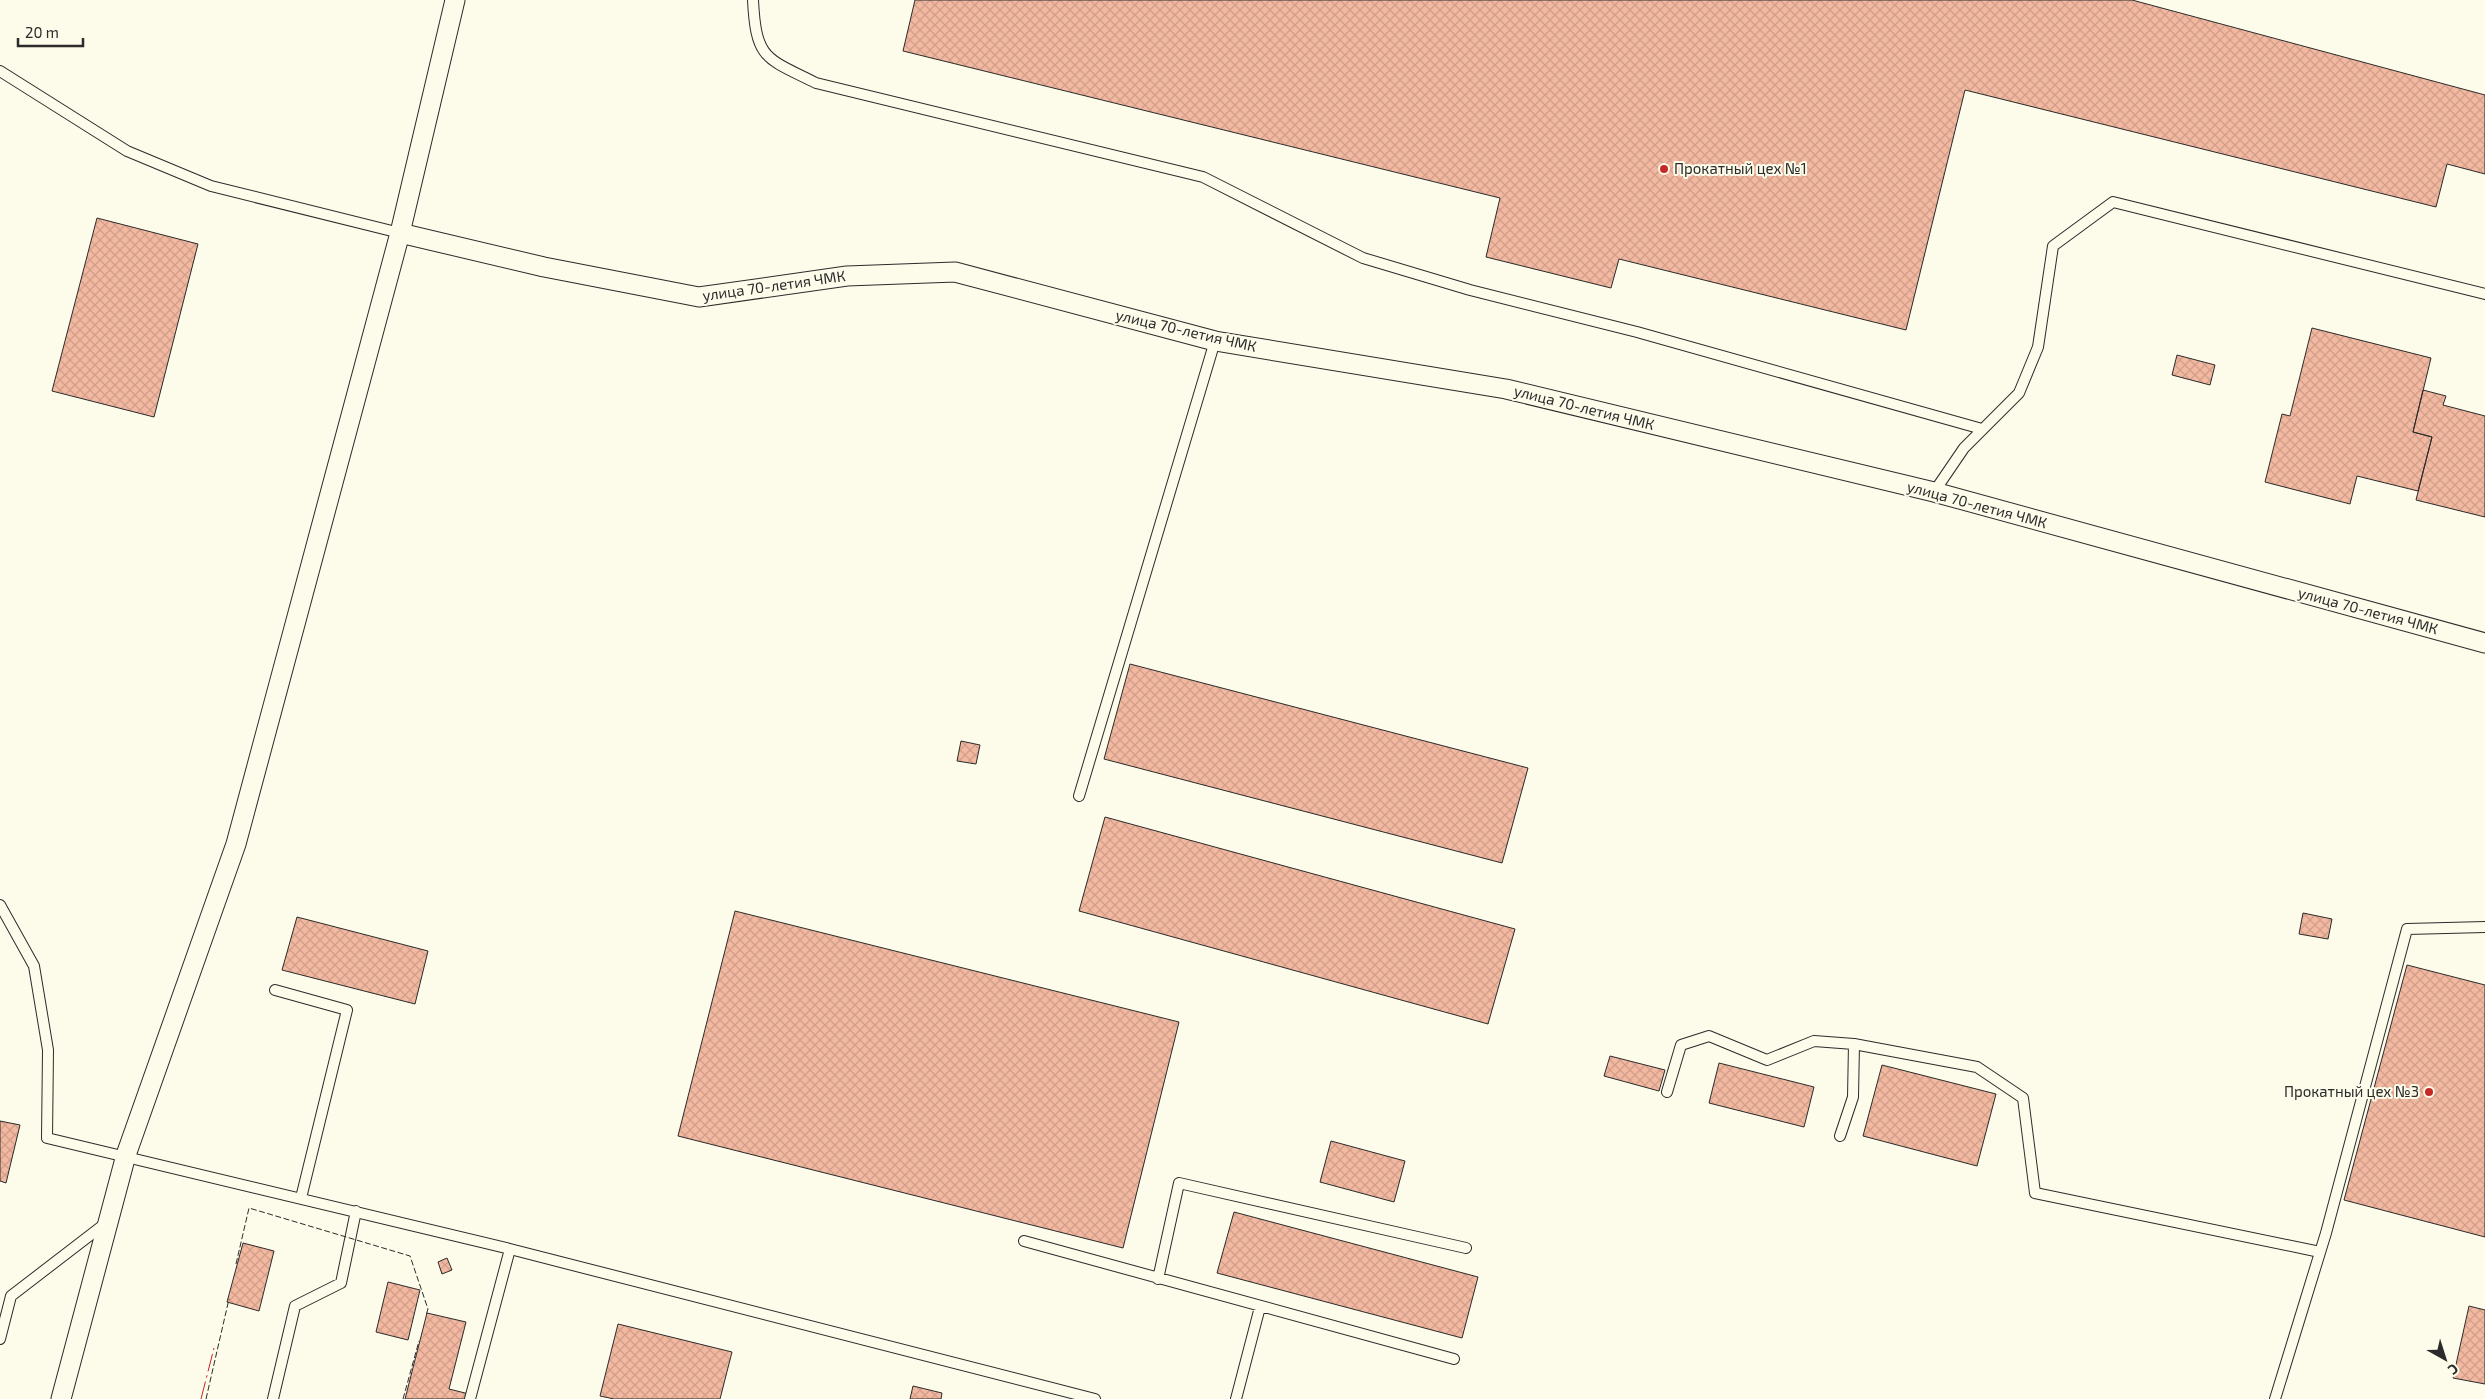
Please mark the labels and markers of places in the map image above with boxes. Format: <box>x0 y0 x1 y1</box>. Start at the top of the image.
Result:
place label: Прокатный цех №1 <box>1674 159 1807 177</box>
marker: Прокатный цех №1 <box>1658 163 1670 175</box>
place label: Прокатный цех №3 <box>2284 1082 2419 1100</box>
marker: Прокатный цех №3 <box>2423 1086 2435 1098</box>

